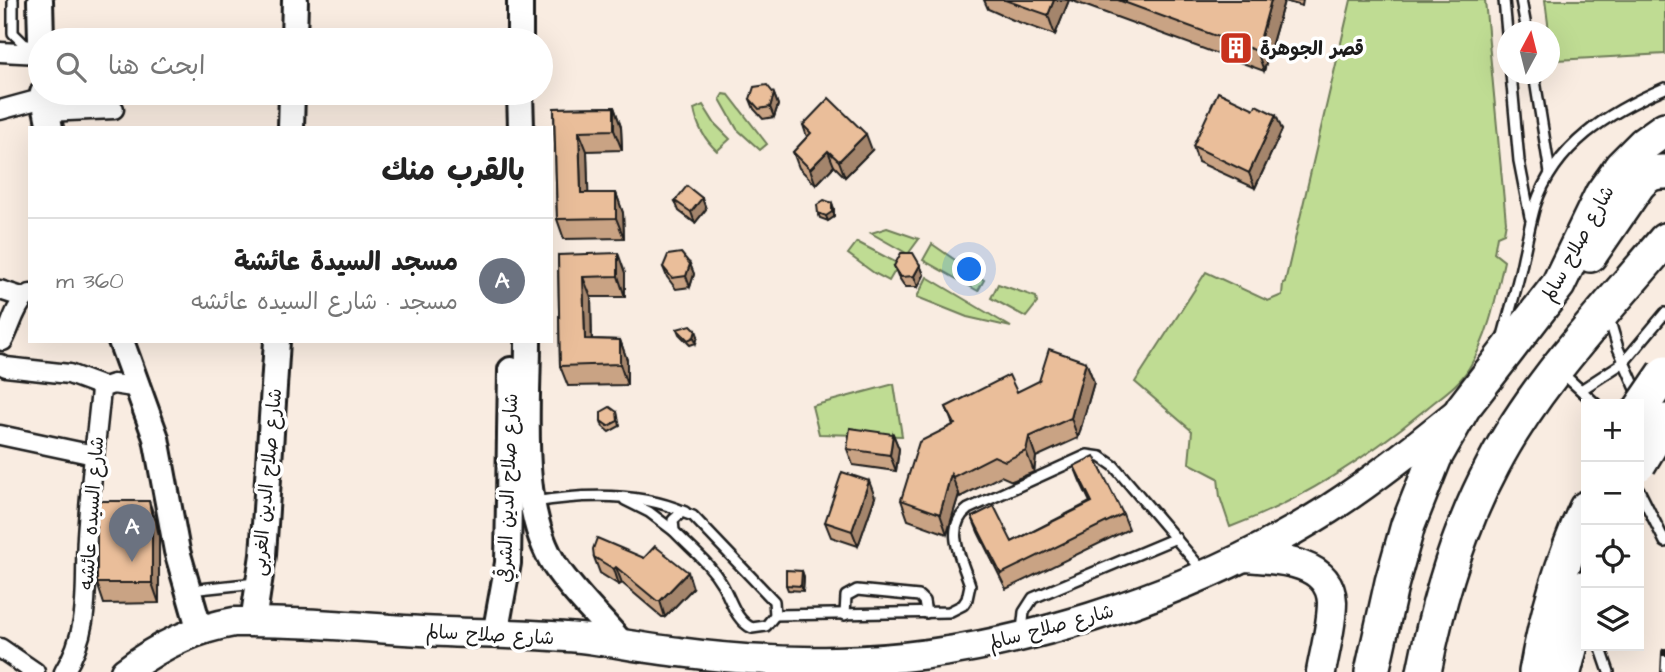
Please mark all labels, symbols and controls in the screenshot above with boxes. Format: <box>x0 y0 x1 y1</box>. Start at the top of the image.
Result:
north arrow <box>1497 21 1560 84</box>
search box <box>28 28 553 105</box>
building icon: قصر الجوهرة <box>1217 29 1255 67</box>
place label: قصر الجوهرة <box>1260 36 1364 63</box>
icon: search <box>52 48 90 86</box>
text: ابحث هنا <box>108 48 205 84</box>
text: بالقرب منك <box>381 150 525 192</box>
street label: شارع صلاح سالم <box>1535 181 1621 307</box>
text: مسجد السيدة عائشة <box>234 244 458 280</box>
your location <box>952 252 986 286</box>
text: 360 m <box>56 265 124 297</box>
text: A <box>495 265 509 297</box>
text: مسجد · شارع السيده عائشه <box>191 286 458 318</box>
street label: شارع صلاح الدين الغربى <box>246 387 289 577</box>
street label: شارع صلاح الدين الشرقي <box>492 393 525 583</box>
map controls <box>1581 399 1644 651</box>
button: + <box>1581 399 1644 462</box>
street label: شارع السيده عائشه <box>74 435 111 591</box>
button: − <box>1581 462 1644 525</box>
pin: A <box>109 504 155 562</box>
button: locate <box>1581 525 1644 588</box>
button: layers <box>1581 588 1644 651</box>
street label: شارع صلاح سالم <box>986 598 1117 657</box>
street label: شارع صلاح سالم <box>425 619 555 652</box>

